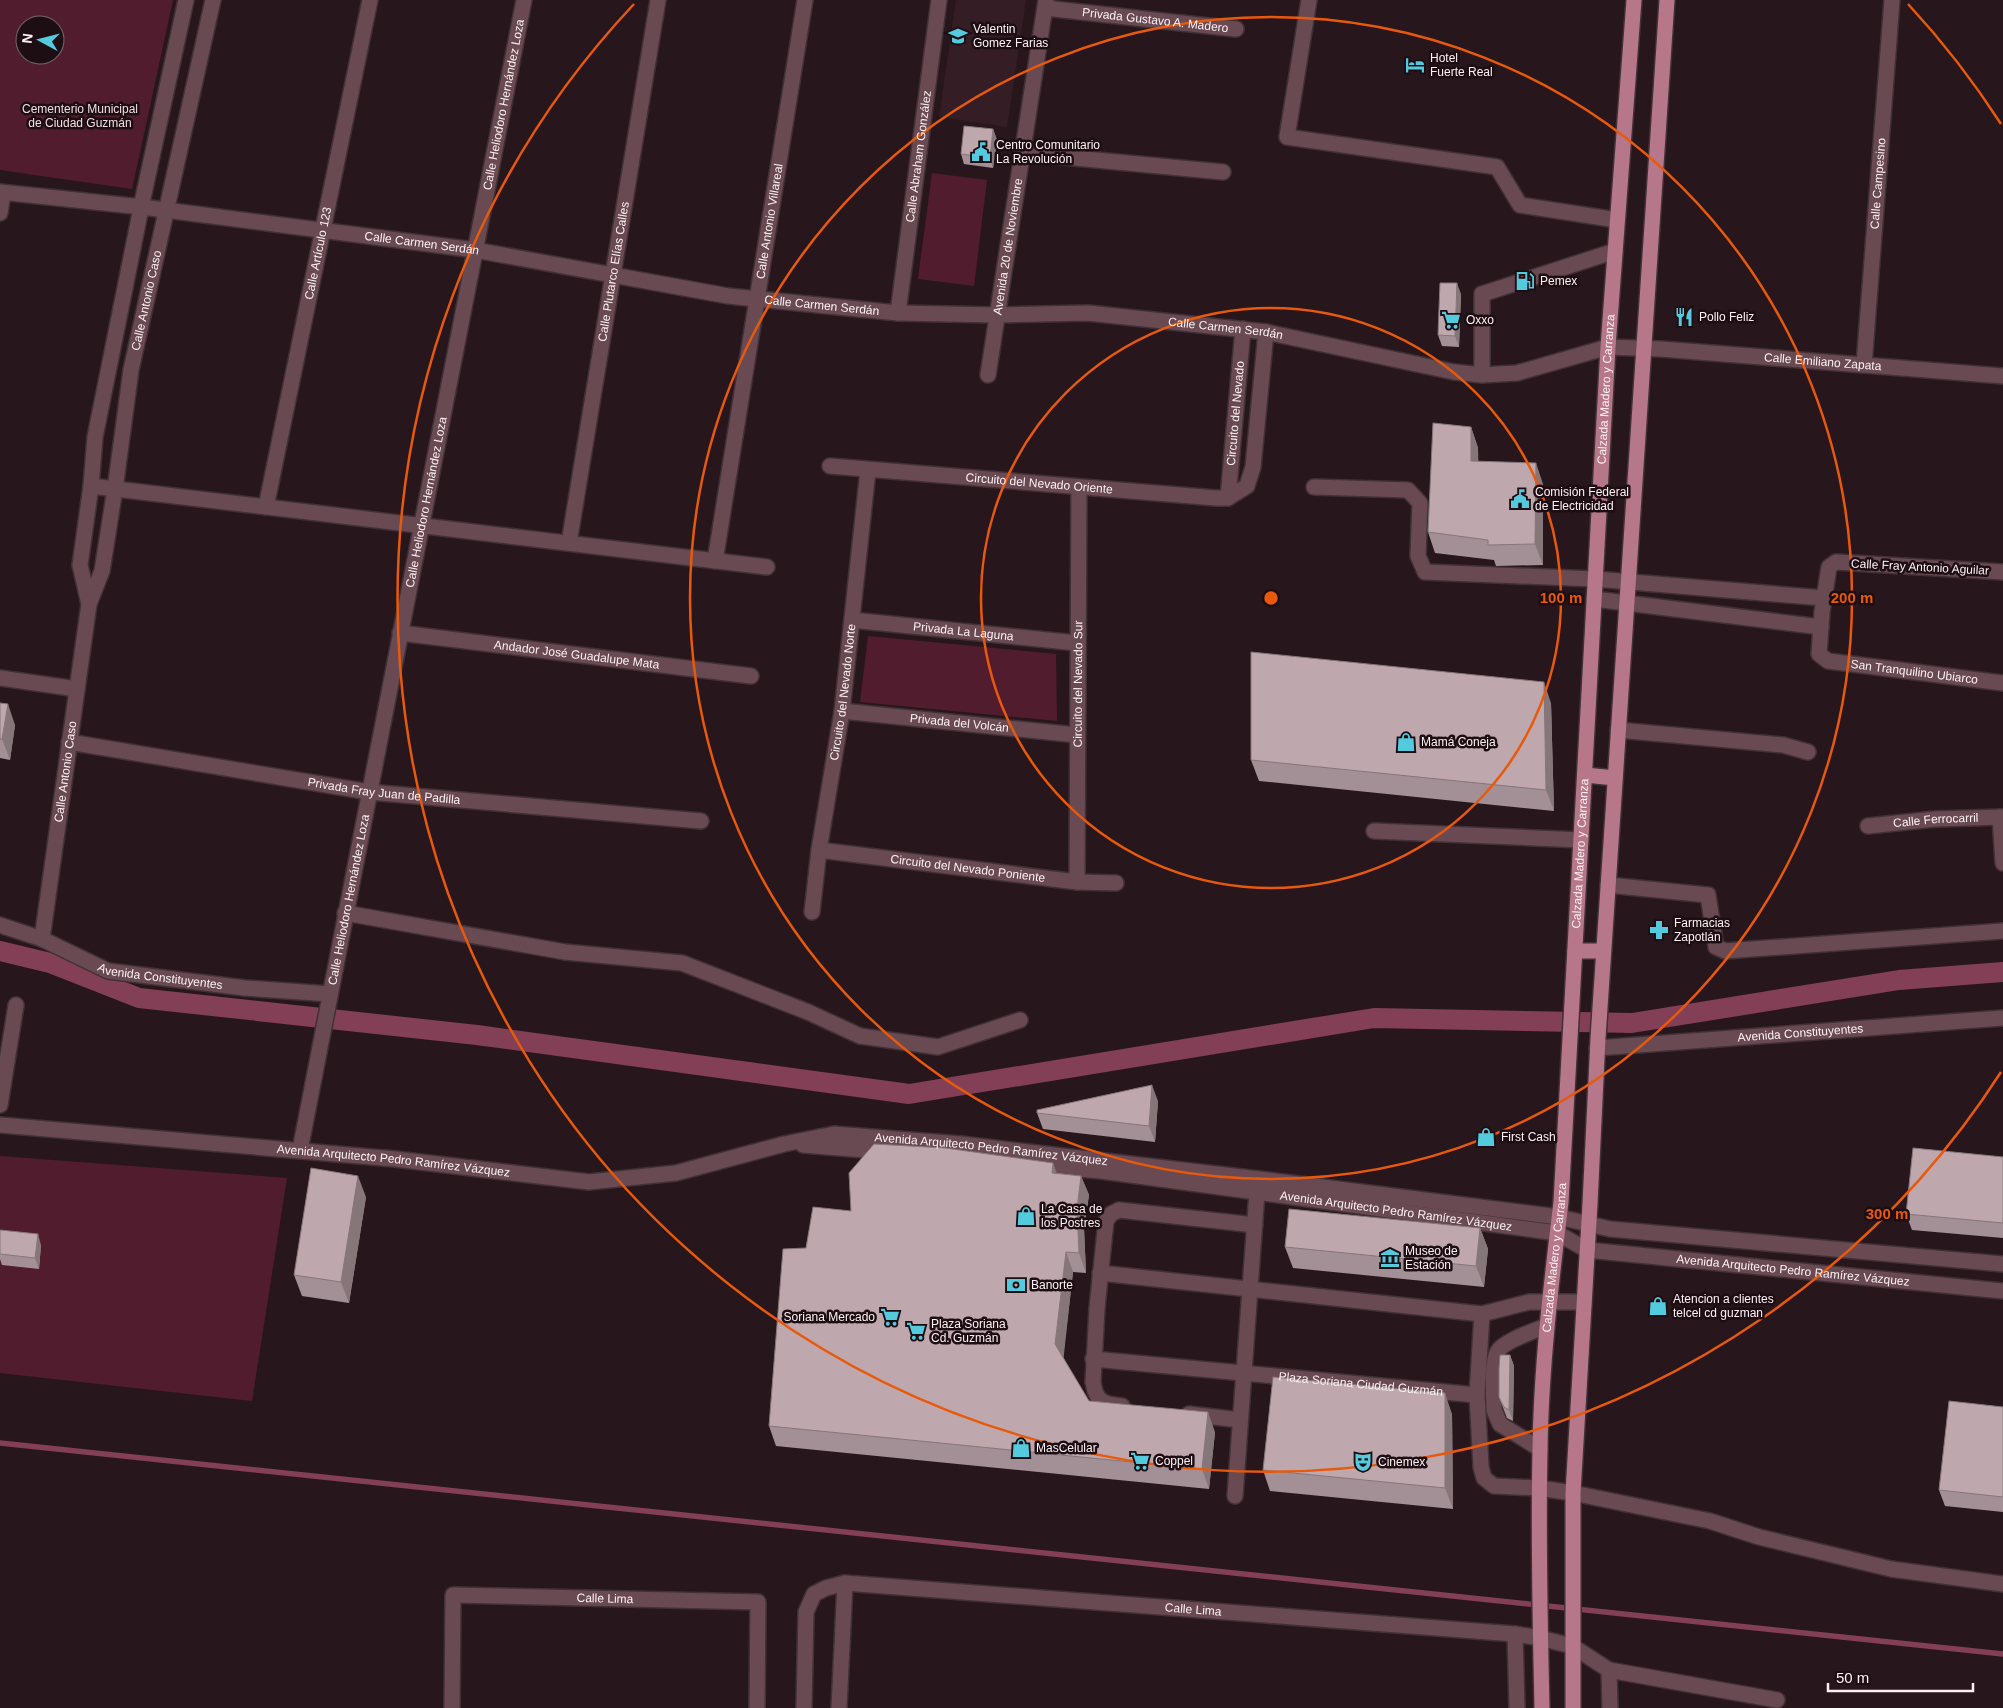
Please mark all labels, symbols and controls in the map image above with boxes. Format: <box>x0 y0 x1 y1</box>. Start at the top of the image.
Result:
street label: Privada Gustavo A. Madero <box>1082 5 1229 35</box>
north arrow <box>15 15 65 65</box>
street label: Calle Heliodoro Hernández Loza <box>480 18 527 191</box>
place label: Valentin Gomez Farias <box>973 22 1048 50</box>
school or university icon: Valentin Gomez Farias <box>947 25 969 47</box>
text: N <box>19 32 36 44</box>
place label: Hotel Fuerte Real <box>1430 51 1493 79</box>
hotel icon: Hotel Fuerte Real <box>1404 54 1426 76</box>
street label: Calle Abraham González <box>903 90 934 223</box>
park label: Cementerio Municipal de Ciudad Guzmán <box>22 102 138 130</box>
street label: Calle Campesino <box>1867 137 1888 230</box>
place label: Centro Comunitario La Revolución <box>996 138 1100 166</box>
public building icon: Centro Comunitario La Revolución <box>970 141 992 163</box>
street label: Calle Antonio Villareal <box>753 163 786 280</box>
street label: Avenida 20 de Noviembre <box>990 177 1025 316</box>
street label: Calle Plutarco Elías Calles <box>595 201 632 343</box>
street label: Calle Artículo 123 <box>302 205 334 301</box>
street label: Calle Carmen Serdán <box>364 229 480 258</box>
street label: Calle Antonio Caso <box>129 249 164 352</box>
fuel station icon: Pemex <box>1514 270 1536 292</box>
place label: Pemex <box>1540 274 1577 288</box>
street label: Calle Carmen Serdán <box>764 293 880 318</box>
restaurant icon: Pollo Feliz <box>1673 306 1695 328</box>
supermarket icon: Oxxo <box>1440 309 1462 331</box>
place label: Pollo Feliz <box>1699 310 1754 324</box>
place label: Oxxo <box>1466 313 1494 327</box>
street label: Calzada Madero y Carranza <box>1595 313 1617 465</box>
street label: Calle Carmen Serdán <box>1167 315 1284 342</box>
street label: Calle Emiliano Zapata <box>1764 350 1882 373</box>
street label: Circuito del Nevado <box>1224 360 1247 466</box>
street label: Calle Heliodoro Hernández Loza <box>403 415 450 589</box>
street label: Circuito del Nevado Oriente <box>965 470 1114 496</box>
place label: Comisión Federal de Electricidad <box>1535 485 1629 513</box>
public building icon: Comisión Federal de Electricidad <box>1509 488 1531 510</box>
street label: Calle Fray Antonio Aguilar <box>1851 556 1989 578</box>
centre of rings <box>1262 589 1280 607</box>
text: 100 m <box>1540 589 1582 606</box>
text: 200 m <box>1831 589 1873 606</box>
street label: Privada La Laguna <box>913 619 1015 644</box>
street label: Circuito del Nevado Sur <box>1071 620 1085 748</box>
street label: Circuito del Nevado Norte <box>827 623 858 762</box>
street label: Andador José Guadalupe Mata <box>493 638 660 672</box>
street label: San Tranquilino Ubiarco <box>1850 657 1979 687</box>
street label: Privada del Volcán <box>909 711 1010 735</box>
street label: Calle Antonio Caso <box>51 720 80 823</box>
shop icon: Mamá Coneja <box>1395 731 1417 753</box>
place label: Mamá Coneja <box>1421 735 1496 749</box>
street label: Privada Fray Juan de Padilla <box>307 775 461 807</box>
street label: Calzada Madero y Carranza <box>1569 778 1591 929</box>
street label: Calle Ferrocarril <box>1892 811 1979 830</box>
street label: Calle Heliodoro Hernández Loza <box>325 813 372 986</box>
street label: Circuito del Nevado Poniente <box>890 852 1046 885</box>
place label: Farmacias Zapotlán <box>1674 916 1730 944</box>
pharmacy icon: Farmacias Zapotlán <box>1648 919 1670 941</box>
street label: Avenida Constituyentes <box>95 960 223 992</box>
street label: Avenida Constituyentes <box>1737 1021 1864 1045</box>
shop icon: First Cash <box>1475 1126 1497 1148</box>
street label: Avenida Arquitecto Pedro Ramírez Vázquez <box>874 1130 1108 1168</box>
place label: First Cash <box>1501 1130 1556 1144</box>
street label: Avenida Arquitecto Pedro Ramírez Vázquez <box>276 1142 511 1180</box>
street label: Calzada Madero y Carranza <box>1540 1182 1569 1333</box>
street label: Avenida Arquitecto Pedro Ramírez Vázquez <box>1279 1188 1513 1234</box>
place label: La Casa de los Postres <box>1041 1202 1103 1230</box>
shop icon: La Casa de los Postres <box>1015 1205 1037 1227</box>
text: 300 m <box>1866 1205 1908 1222</box>
place label: Museo de Estación <box>1405 1244 1458 1272</box>
museum icon: Museo de Estación <box>1379 1247 1401 1269</box>
street label: Avenida Arquitecto Pedro Ramírez Vázquez <box>1676 1252 1910 1289</box>
bank icon: Banorte <box>1005 1274 1027 1296</box>
place label: Banorte <box>1031 1278 1073 1292</box>
place label: Atencion a clientes telcel cd guzman <box>1673 1292 1774 1320</box>
shop icon: Atencion a clientes telcel cd guzman <box>1647 1295 1669 1317</box>
supermarket icon: Soriana Mercado <box>879 1306 901 1328</box>
place label: Soriana Mercado <box>784 1310 875 1324</box>
place label: Plaza Soriana Cd. Guzmán <box>931 1317 1006 1345</box>
supermarket icon: Plaza Soriana Cd. Guzmán <box>905 1320 927 1342</box>
street label: Plaza Soriana Ciudad Guzmán <box>1278 1369 1444 1399</box>
shop icon: MasCelular <box>1010 1437 1032 1459</box>
place label: MasCelular <box>1036 1441 1097 1455</box>
supermarket icon: Coppel <box>1129 1450 1151 1472</box>
theatre icon: Cinemex <box>1352 1451 1374 1473</box>
place label: Coppel <box>1155 1454 1193 1468</box>
place label: Cinemex <box>1378 1455 1425 1469</box>
street label: Calle Lima <box>576 1591 634 1606</box>
street label: Calle Lima <box>1164 1600 1222 1619</box>
scale bar <box>1828 1660 1973 1692</box>
text: 50 m <box>1836 1669 1869 1686</box>

